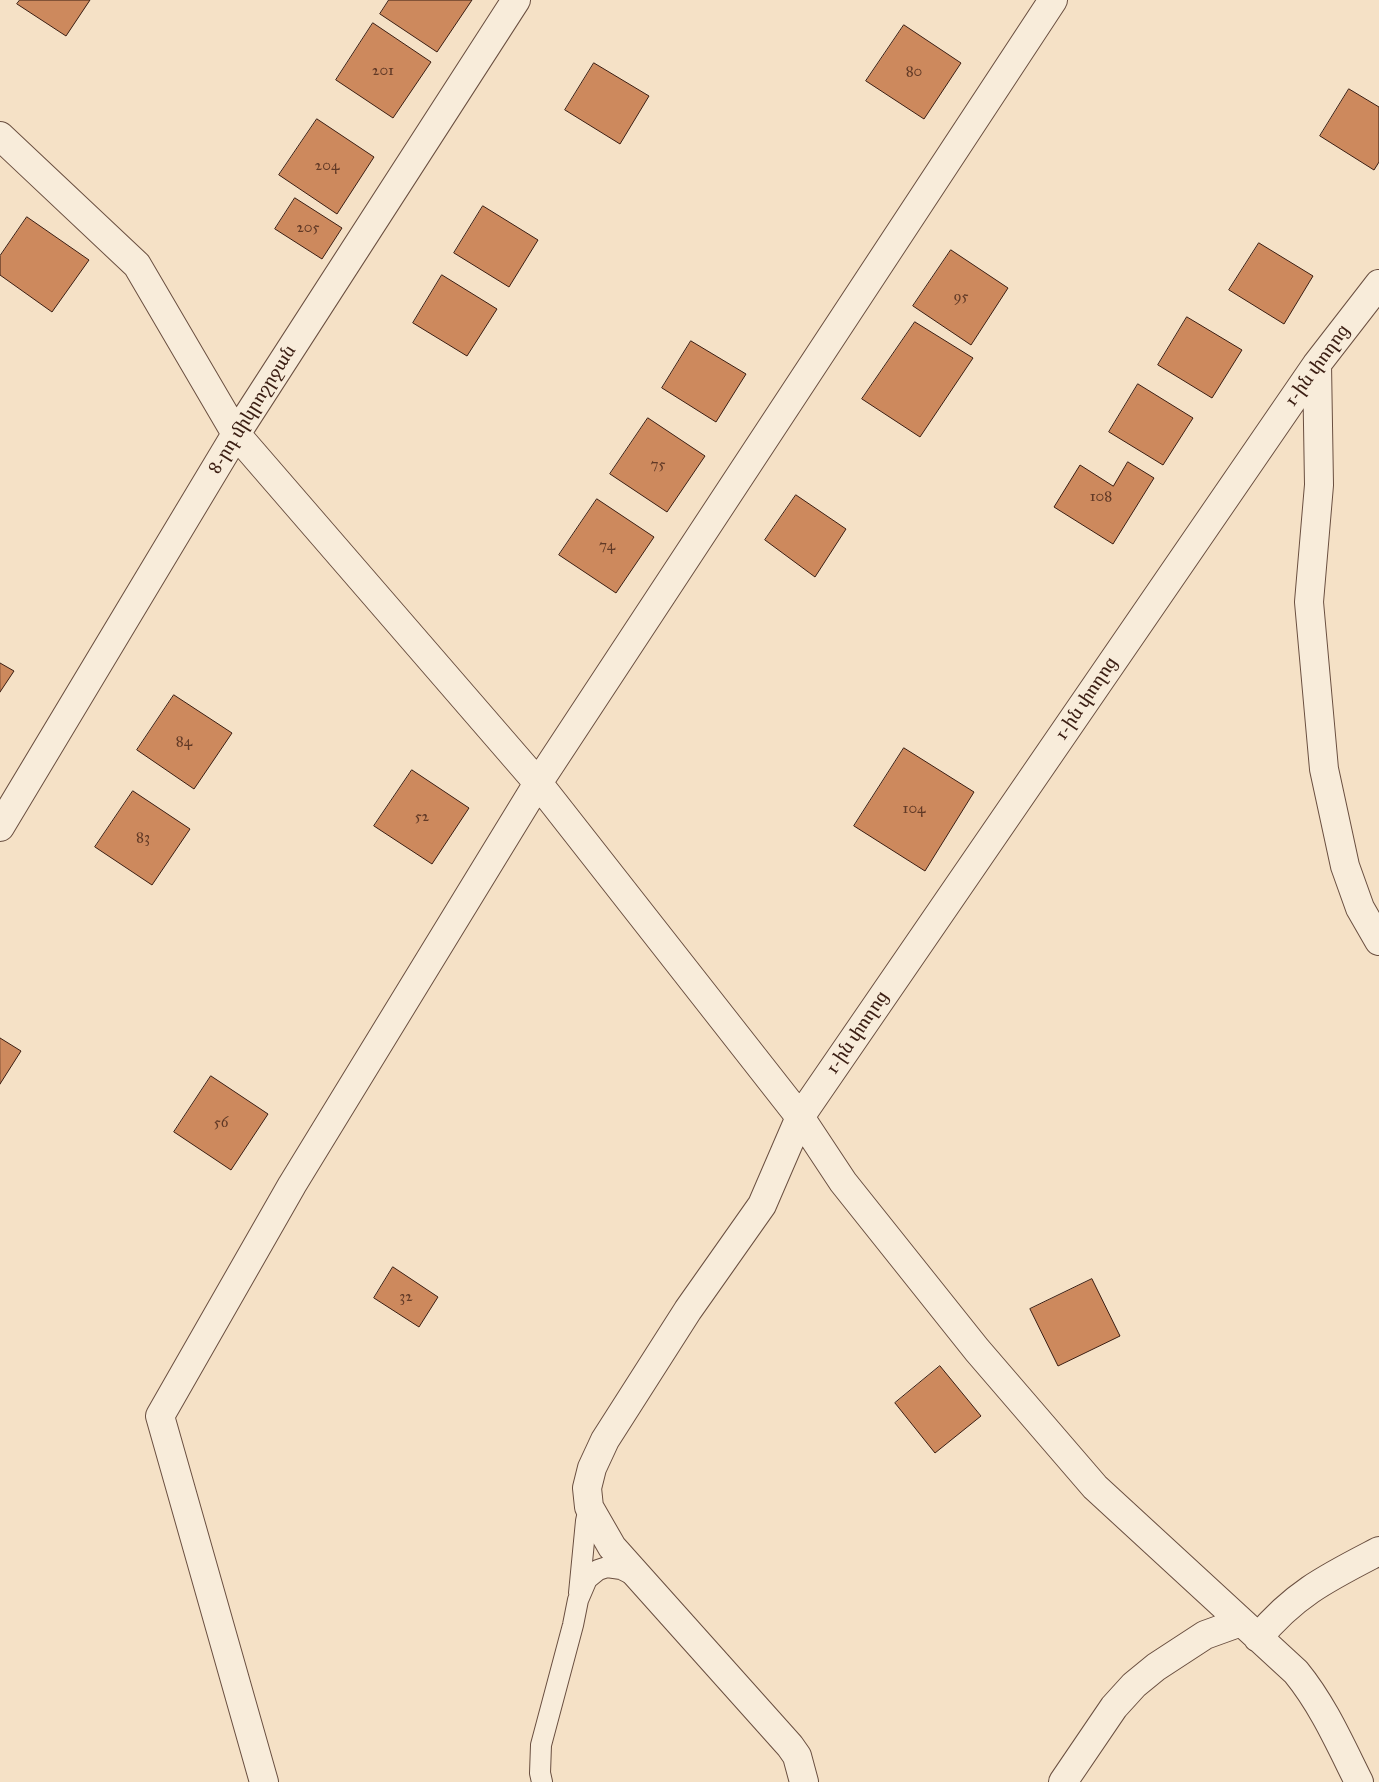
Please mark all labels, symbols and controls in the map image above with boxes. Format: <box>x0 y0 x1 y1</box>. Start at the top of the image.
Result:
house number: 201 <box>372 62 394 80</box>
house number: 80 <box>906 63 922 81</box>
house number: 204 <box>315 157 339 175</box>
house number: 205 <box>296 219 320 237</box>
house number: 95 <box>953 288 969 306</box>
street label: 1-ին փողոց <box>1281 321 1355 411</box>
street label: 8-րդ միկրոշրջան <box>205 342 301 478</box>
house number: 75 <box>651 456 665 474</box>
house number: 108 <box>1090 488 1112 506</box>
house number: 74 <box>599 537 615 555</box>
street label: 1-ին փողոց <box>1051 653 1123 745</box>
house number: 84 <box>176 733 192 751</box>
house number: 104 <box>903 800 925 818</box>
house number: 52 <box>415 808 429 826</box>
house number: 83 <box>136 829 150 847</box>
street label: 1-ին փողոց <box>822 987 894 1079</box>
house number: 56 <box>214 1114 228 1132</box>
house number: 32 <box>399 1288 413 1306</box>

